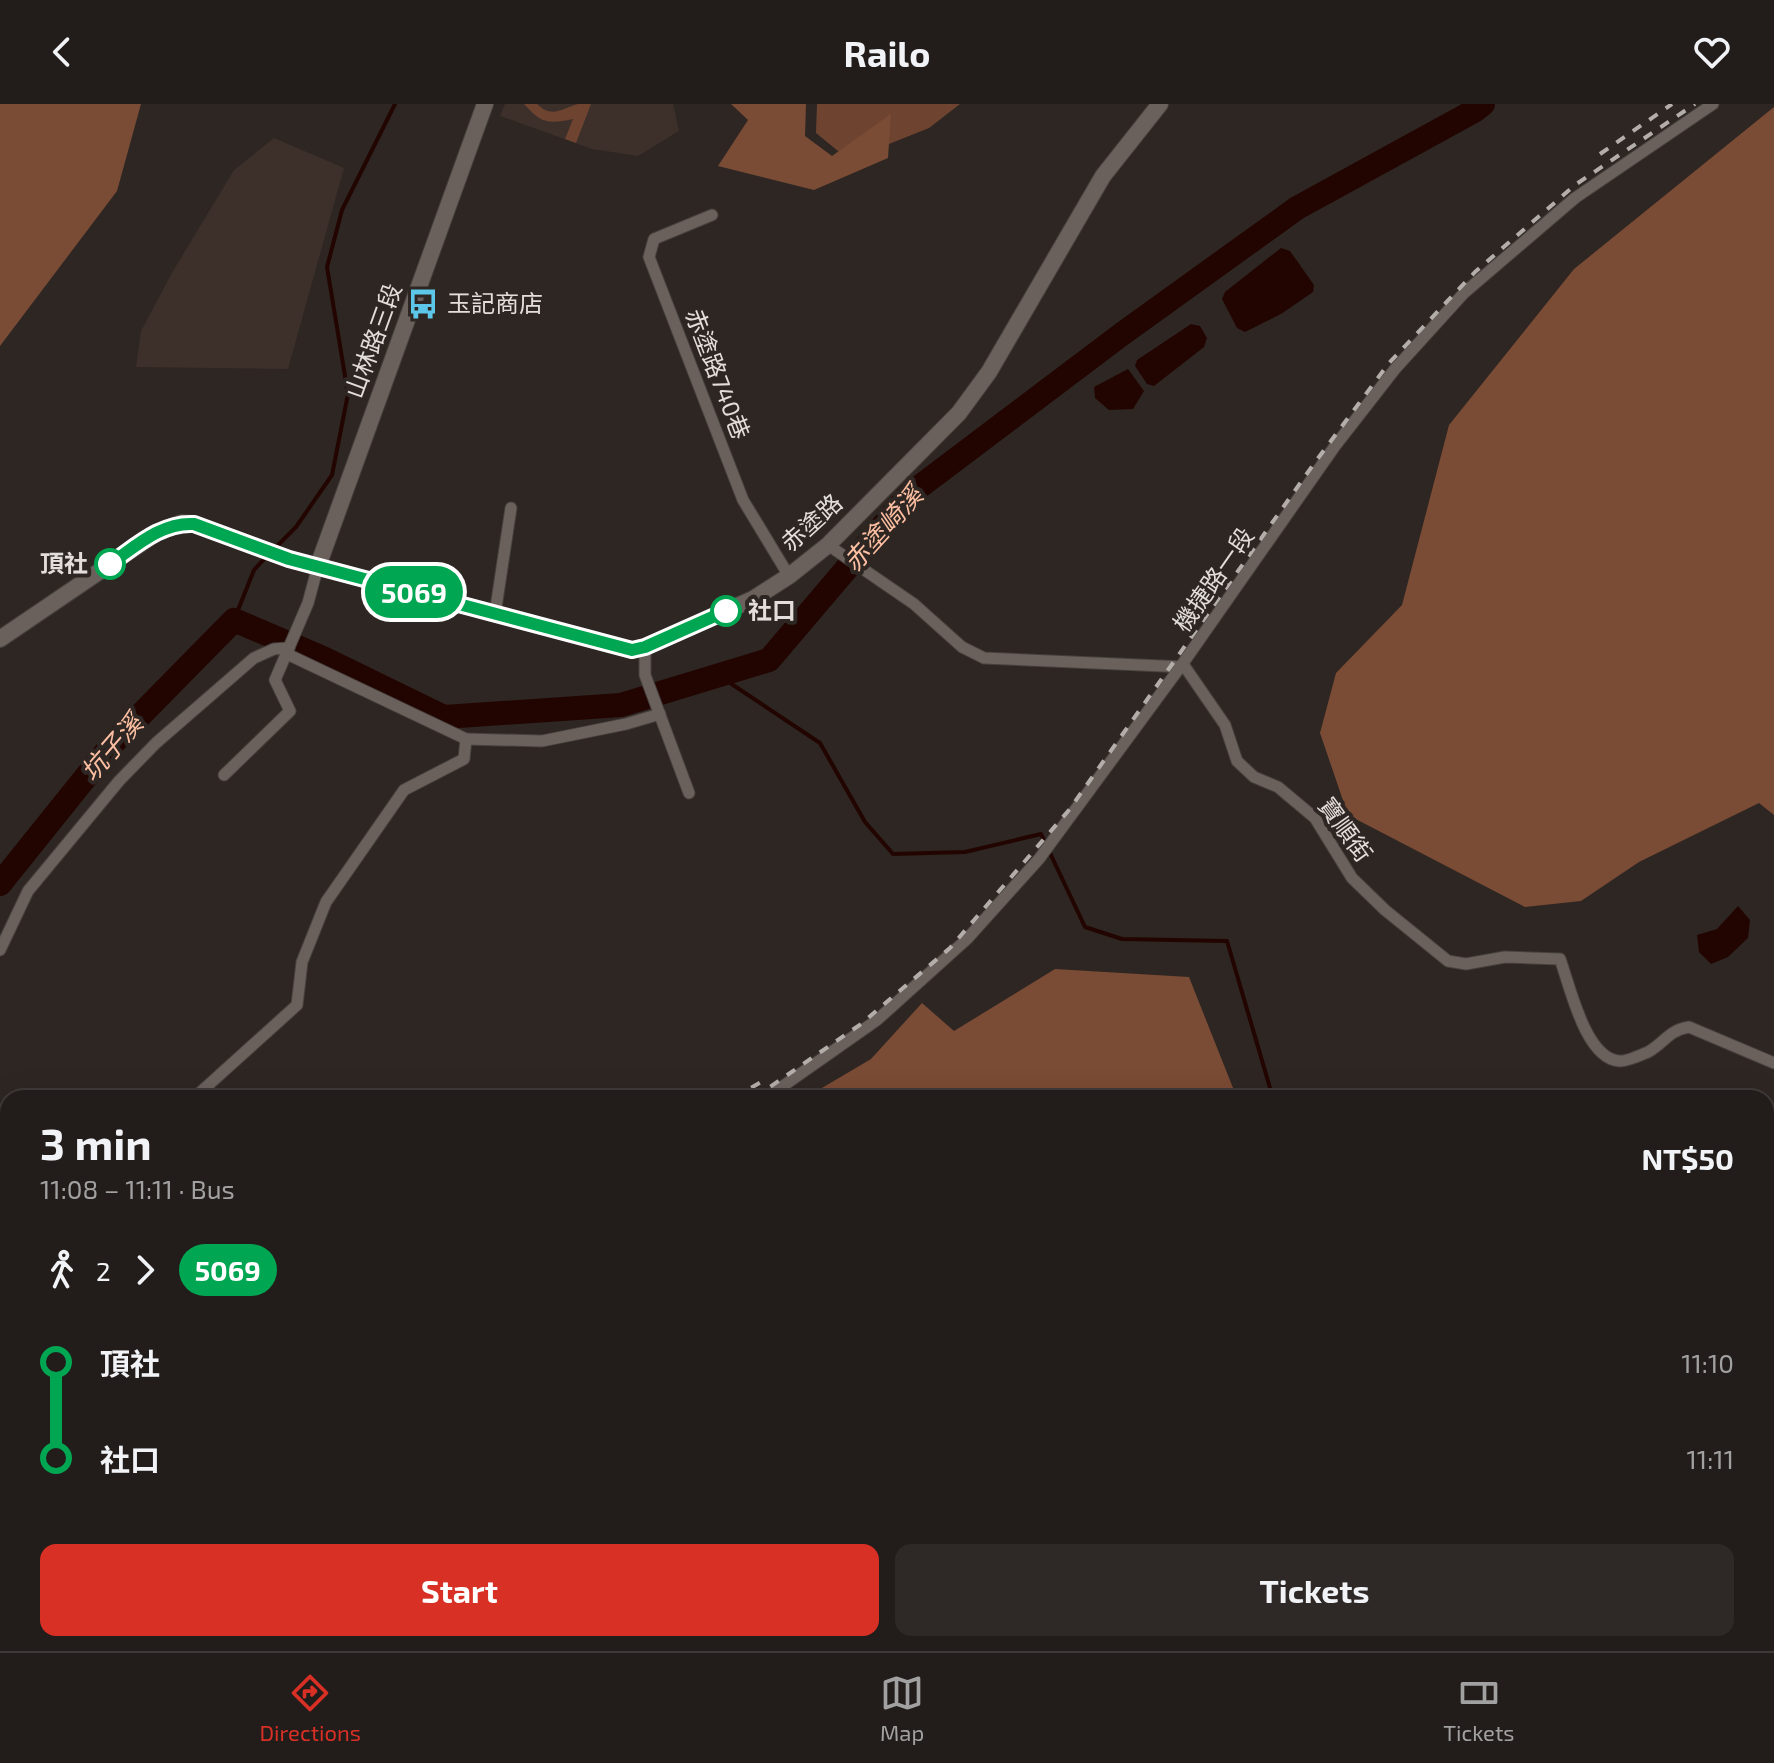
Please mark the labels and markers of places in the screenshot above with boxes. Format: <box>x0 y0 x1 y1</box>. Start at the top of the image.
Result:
bus stop icon: 玉記商店 <box>406 287 440 321</box>
place label: 玉記商店 <box>447 288 543 317</box>
place label: 頂社 <box>40 548 88 577</box>
marker: 頂社 <box>95 549 125 579</box>
place label: 社口 <box>748 595 796 624</box>
marker: 社口 <box>711 596 741 626</box>

